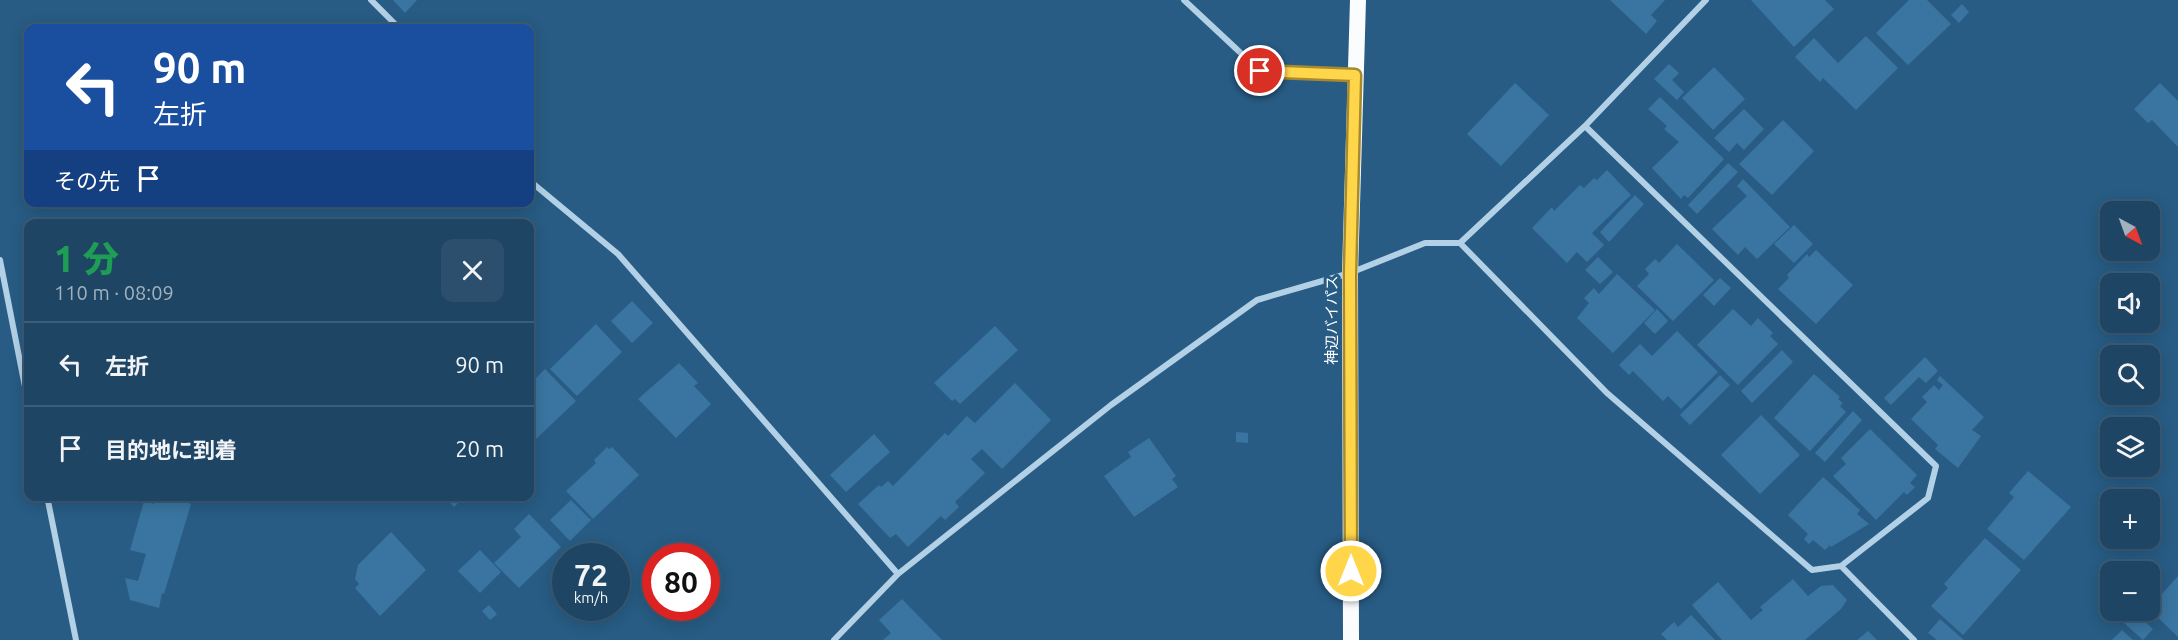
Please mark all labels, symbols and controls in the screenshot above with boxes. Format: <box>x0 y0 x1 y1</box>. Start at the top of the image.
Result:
text: 90 m <box>153 44 247 91</box>
pin <box>1234 45 1285 96</box>
icon: left <box>54 48 132 126</box>
icon: arrive <box>1243 54 1276 87</box>
text: 左折 <box>153 99 207 129</box>
icon: arrive <box>132 162 165 195</box>
text: その先 <box>54 168 120 193</box>
north arrow <box>2100 201 2160 261</box>
map controls <box>2100 201 2160 621</box>
text: 1 分 <box>54 238 119 279</box>
button: close <box>441 239 504 302</box>
button: sound <box>2100 273 2160 333</box>
street label: 神辺バイパス <box>1323 275 1340 365</box>
text: 110 m · 08:09 <box>54 281 174 304</box>
button: search <box>2100 345 2160 405</box>
icon: left <box>54 348 87 381</box>
text: 90 m <box>455 352 504 377</box>
text: 左折 <box>105 353 149 378</box>
button: layers <box>2100 417 2160 477</box>
icon: arrive <box>54 432 87 465</box>
text: 20 m <box>455 436 504 461</box>
text: 目的地に到着 <box>105 437 237 462</box>
button: + <box>2100 489 2160 549</box>
position arrow <box>1319 539 1383 603</box>
speed limit sign: 80 <box>642 543 720 621</box>
text: 72 <box>574 558 608 592</box>
button: − <box>2100 561 2160 621</box>
text: km/h <box>574 589 608 606</box>

